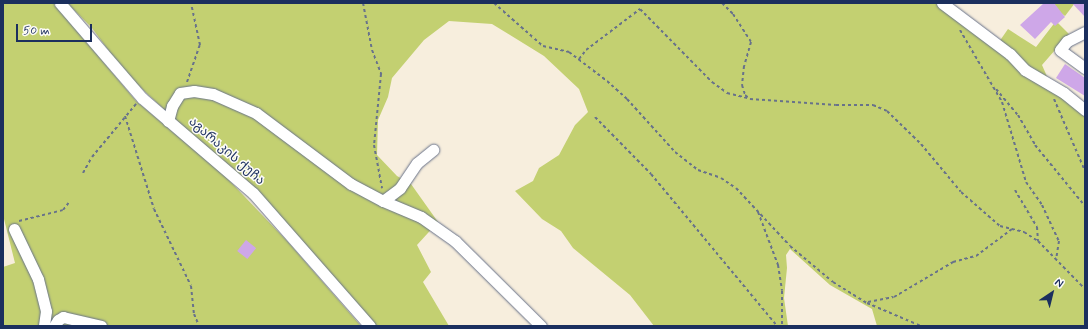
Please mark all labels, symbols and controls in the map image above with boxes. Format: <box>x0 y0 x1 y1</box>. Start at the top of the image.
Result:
scale bar <box>18 16 94 42</box>
text: 50 m <box>23 23 50 39</box>
street label: აგარაკის ქუჩა <box>185 115 267 189</box>
north arrow <box>1032 273 1072 313</box>
text: N <box>1052 275 1066 291</box>

